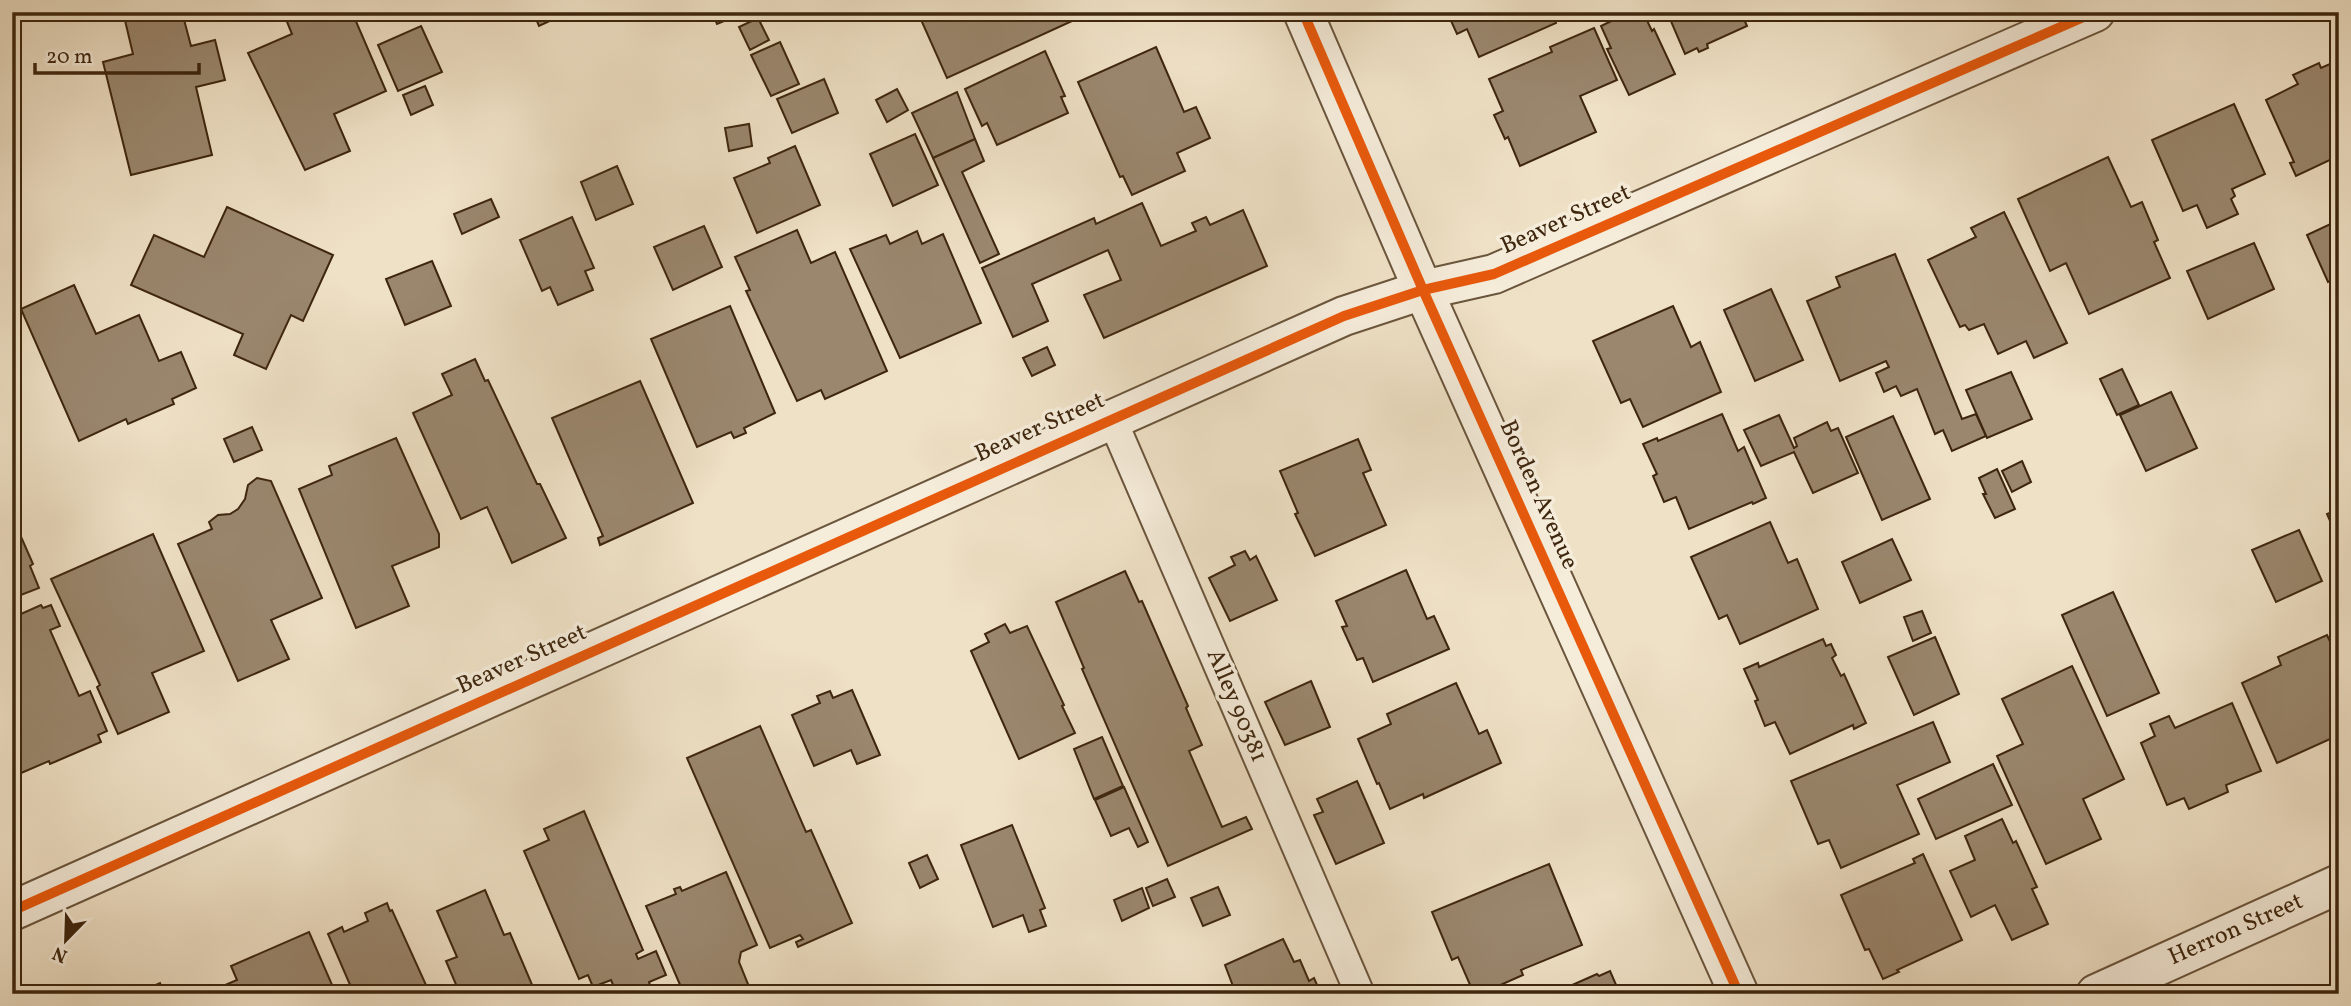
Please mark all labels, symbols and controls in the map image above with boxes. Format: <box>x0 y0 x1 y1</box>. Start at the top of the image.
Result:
scale bar <box>35 32 200 76</box>
text: 20 m <box>46 43 92 72</box>
street label: Beaver Street <box>1496 176 1636 264</box>
street label: Beaver Street <box>970 384 1110 472</box>
street label: Borden Avenue <box>1490 415 1586 575</box>
street label: Beaver Street <box>452 616 592 704</box>
street label: Alley 90381 <box>1197 644 1275 768</box>
street label: Herron Street <box>2163 885 2309 975</box>
north arrow <box>32 904 102 974</box>
text: N <box>49 939 72 968</box>

